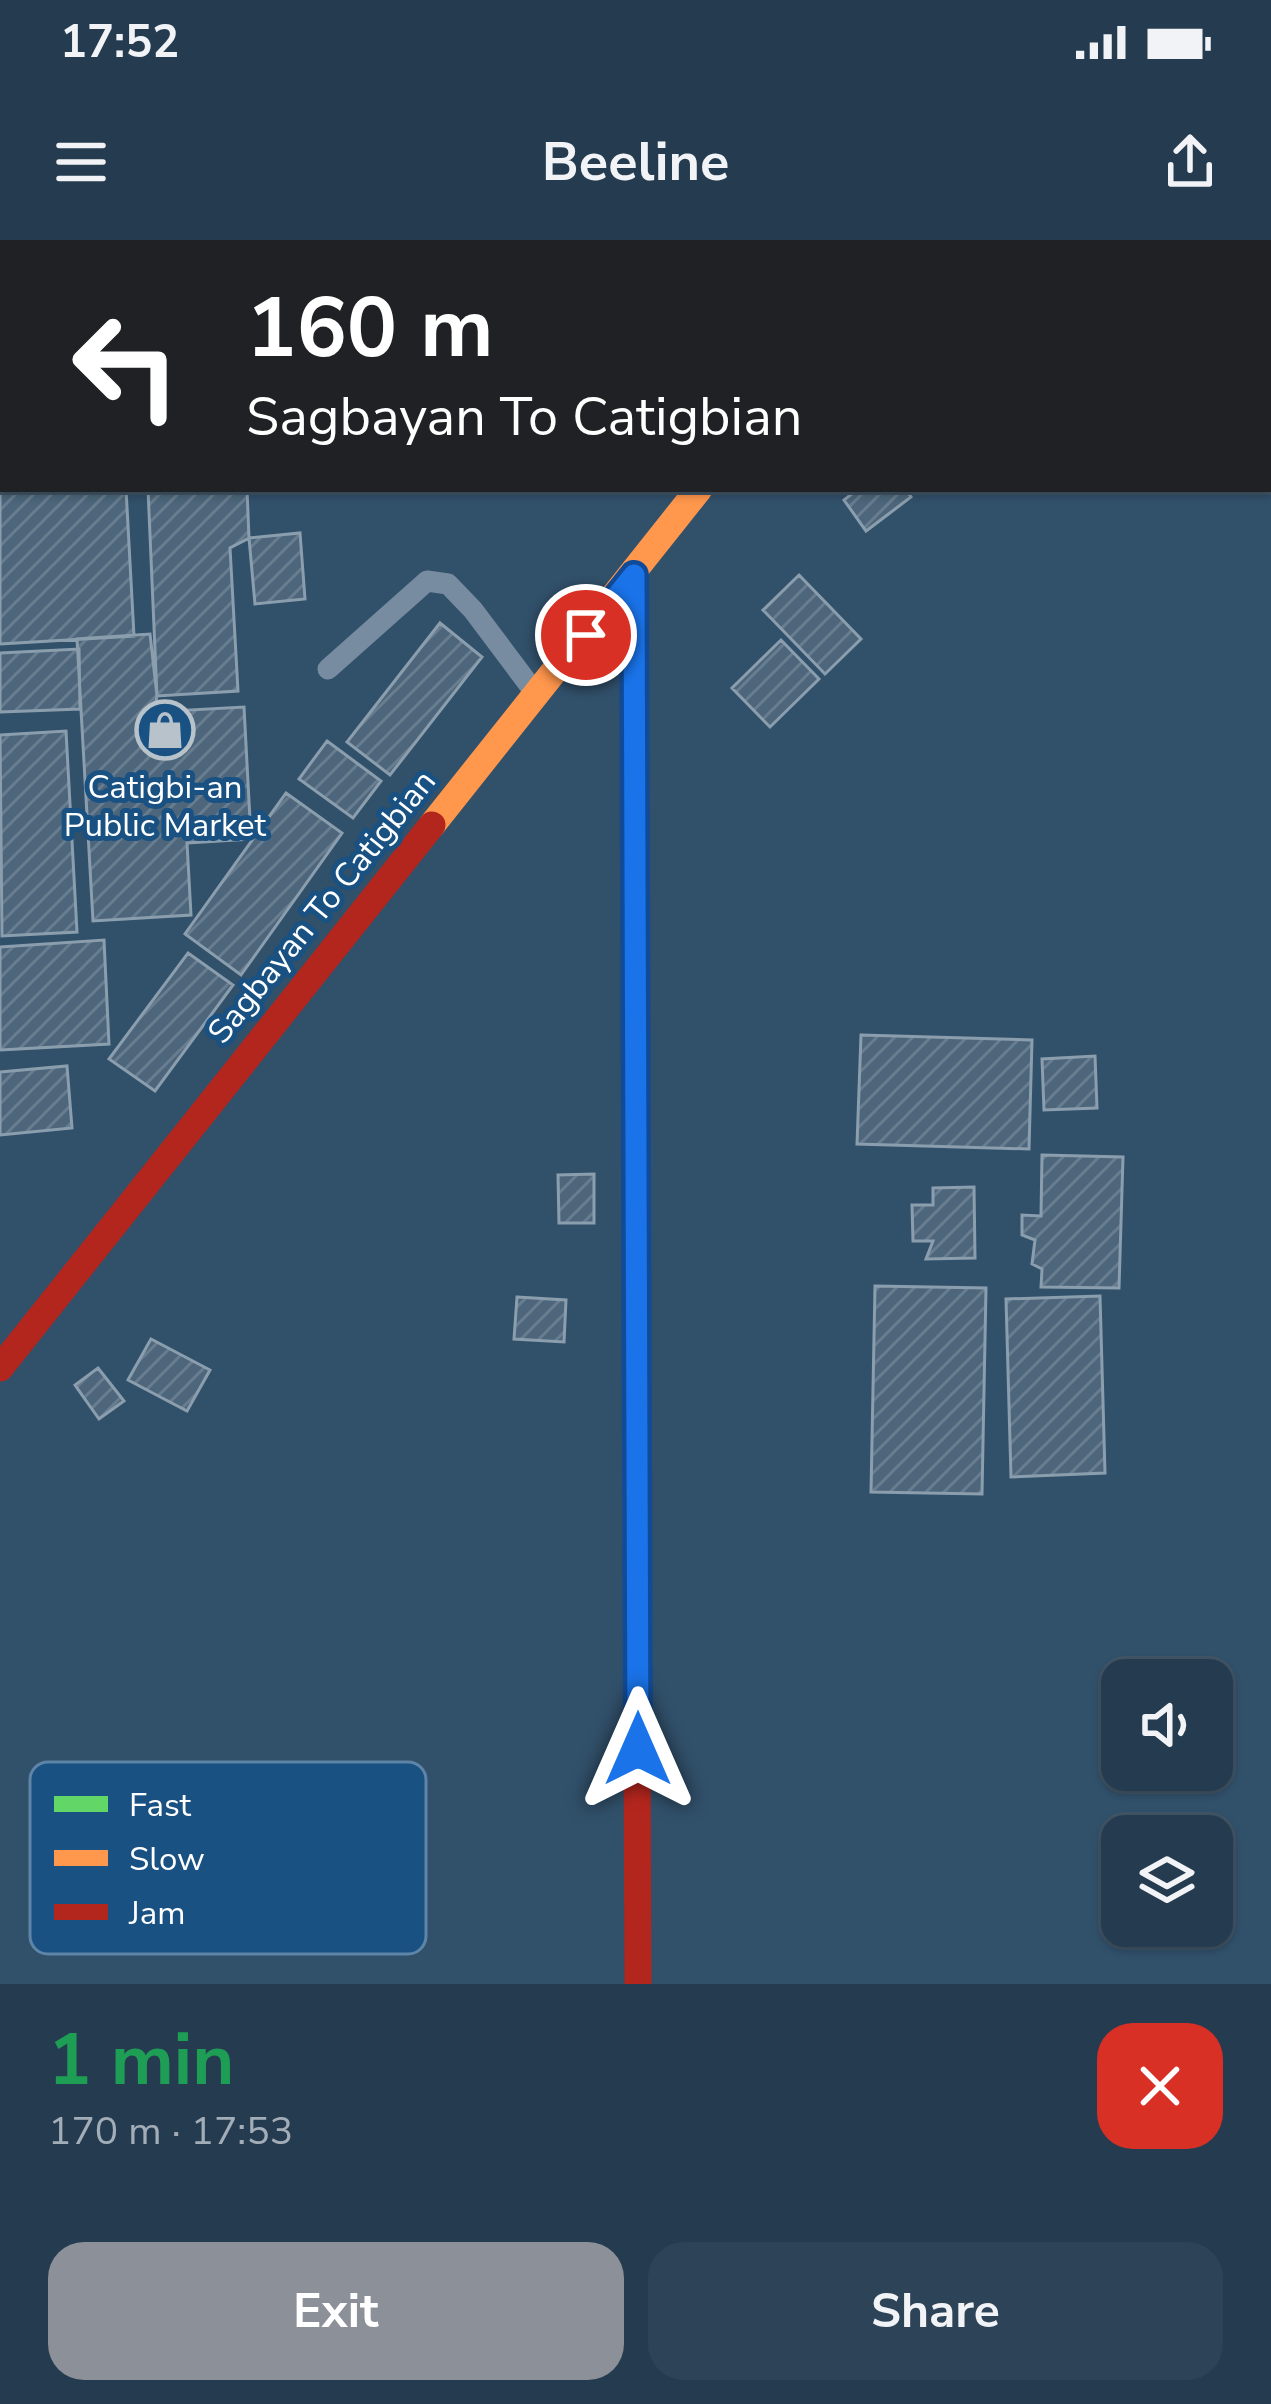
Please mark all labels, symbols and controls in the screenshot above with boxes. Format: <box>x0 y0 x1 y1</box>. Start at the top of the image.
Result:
text: 17:52 <box>60 12 179 73</box>
text: Beeline <box>542 125 729 199</box>
icon: menu <box>48 129 114 195</box>
icon: share <box>1157 129 1223 195</box>
text: 160 m <box>246 271 494 386</box>
icon: left <box>48 288 204 444</box>
text: Sagbayan To Catigbian <box>246 380 802 454</box>
pin <box>535 584 637 686</box>
icon: arrive <box>553 602 619 668</box>
shop icon: Catigbi-an Public Market <box>134 699 196 761</box>
street label: Sagbayan To Catigbian <box>198 761 446 1053</box>
place label: Catigbi-an Public Market <box>64 765 267 848</box>
map controls <box>1101 1659 1233 1947</box>
button: sound <box>1101 1659 1233 1791</box>
position arrow <box>575 1686 701 1812</box>
legend <box>30 1762 426 1954</box>
text: Fast <box>129 1783 192 1828</box>
button: layers <box>1101 1815 1233 1947</box>
text: Slow <box>129 1837 205 1882</box>
text: Jam <box>128 1891 185 1936</box>
text: 1 min <box>48 2011 234 2109</box>
button: close <box>1097 2023 1223 2149</box>
text: 170 m · 17:53 <box>48 2105 293 2158</box>
button: Exit <box>48 2242 624 2380</box>
button: Share <box>648 2242 1223 2380</box>

